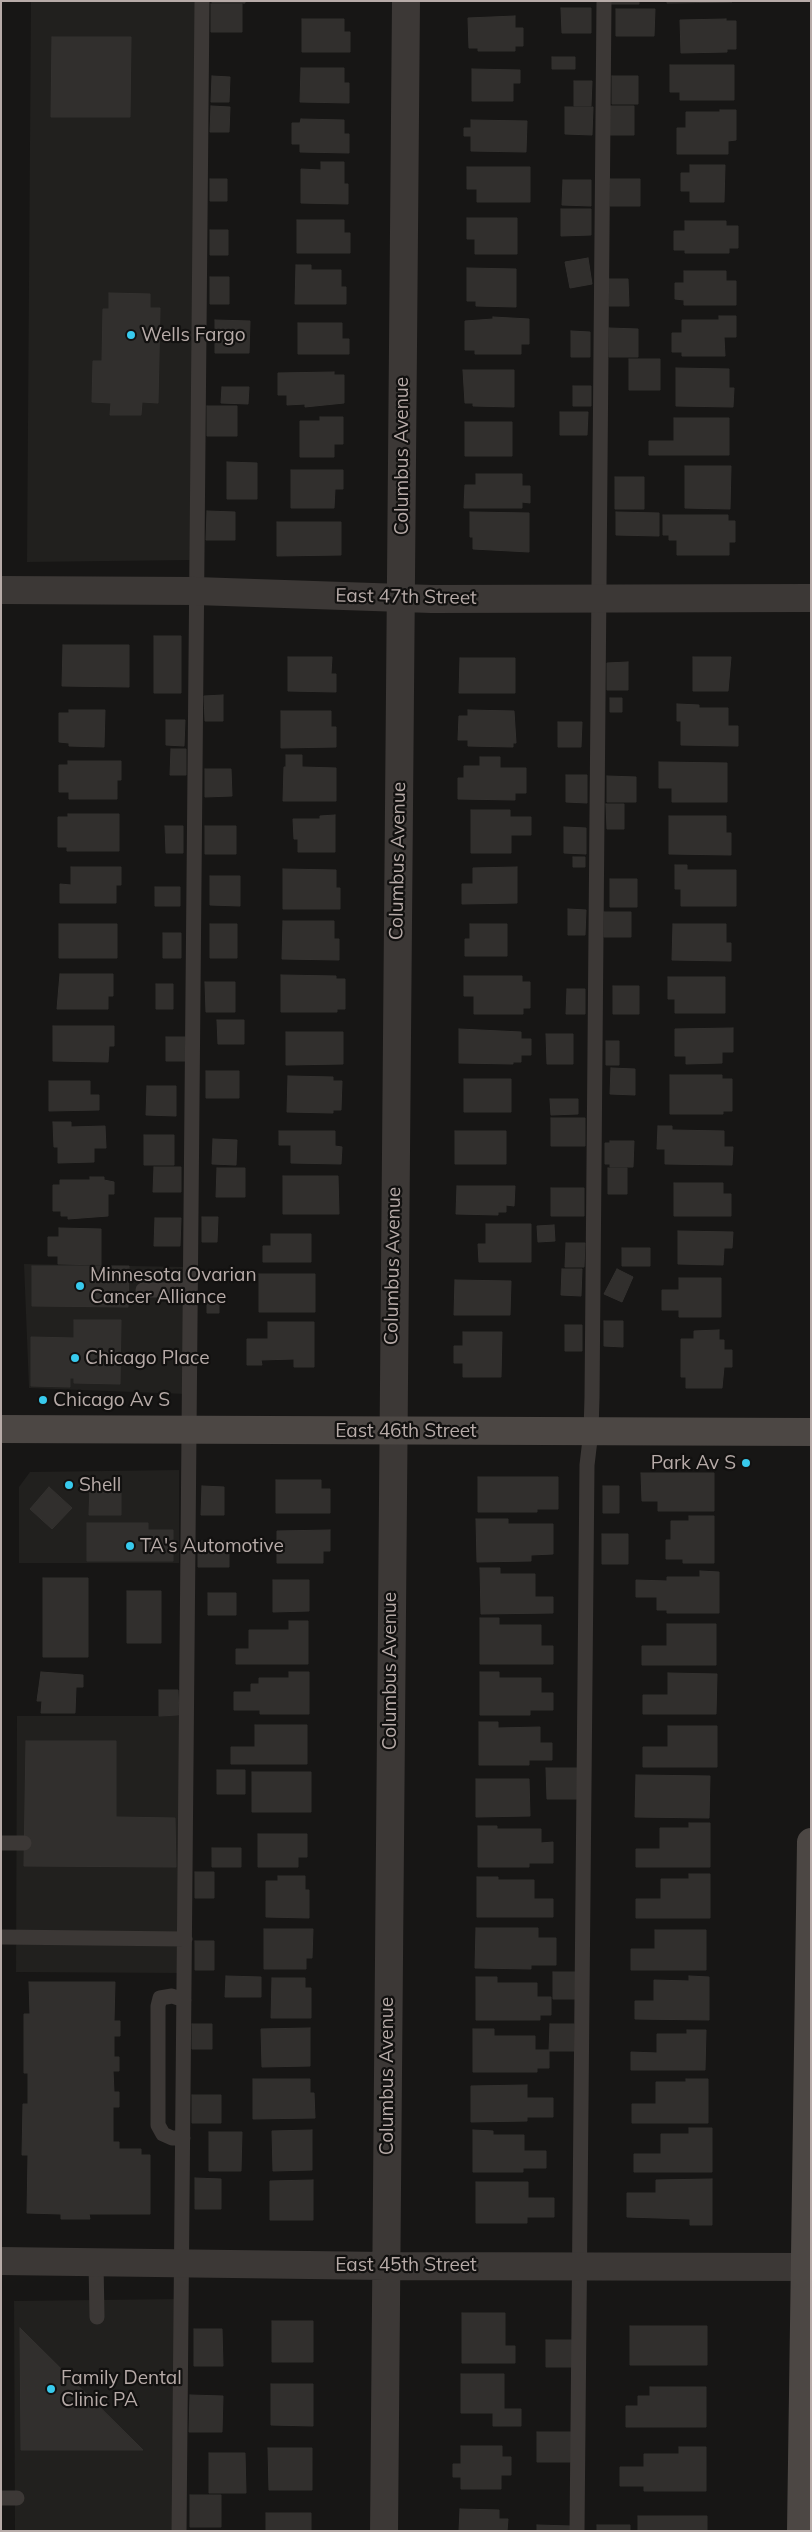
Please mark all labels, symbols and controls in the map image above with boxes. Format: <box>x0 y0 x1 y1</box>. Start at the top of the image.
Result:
place label: Wells Fargo <box>141 324 246 346</box>
marker: Wells Fargo <box>125 329 137 341</box>
street label: Columbus Avenue <box>391 377 413 535</box>
street label: East 47th Street <box>335 584 477 610</box>
street label: Columbus Avenue <box>385 782 411 940</box>
street label: Columbus Avenue <box>380 1187 406 1345</box>
place label: Minnesota Ovarian Cancer Alliance <box>90 1264 257 1308</box>
marker: Minnesota Ovarian Cancer Alliance <box>74 1280 86 1292</box>
place label: Chicago Place <box>85 1347 209 1369</box>
marker: Chicago Place <box>69 1352 81 1364</box>
place label: Chicago Av S <box>53 1389 170 1411</box>
marker: Chicago Av S <box>37 1394 49 1406</box>
street label: East 46th Street <box>335 1420 477 1442</box>
place label: Park Av S <box>651 1452 736 1474</box>
marker: Park Av S <box>740 1457 752 1469</box>
place label: Shell <box>79 1474 121 1496</box>
marker: Shell <box>63 1479 75 1491</box>
place label: TA's Automotive <box>140 1535 284 1557</box>
marker: TA's Automotive <box>124 1540 136 1552</box>
street label: Columbus Avenue <box>379 1592 401 1750</box>
street label: Columbus Avenue <box>376 1997 398 2155</box>
street label: East 45th Street <box>335 2254 477 2276</box>
place label: Family Dental Clinic PA <box>61 2367 182 2411</box>
marker: Family Dental Clinic PA <box>45 2383 57 2395</box>

